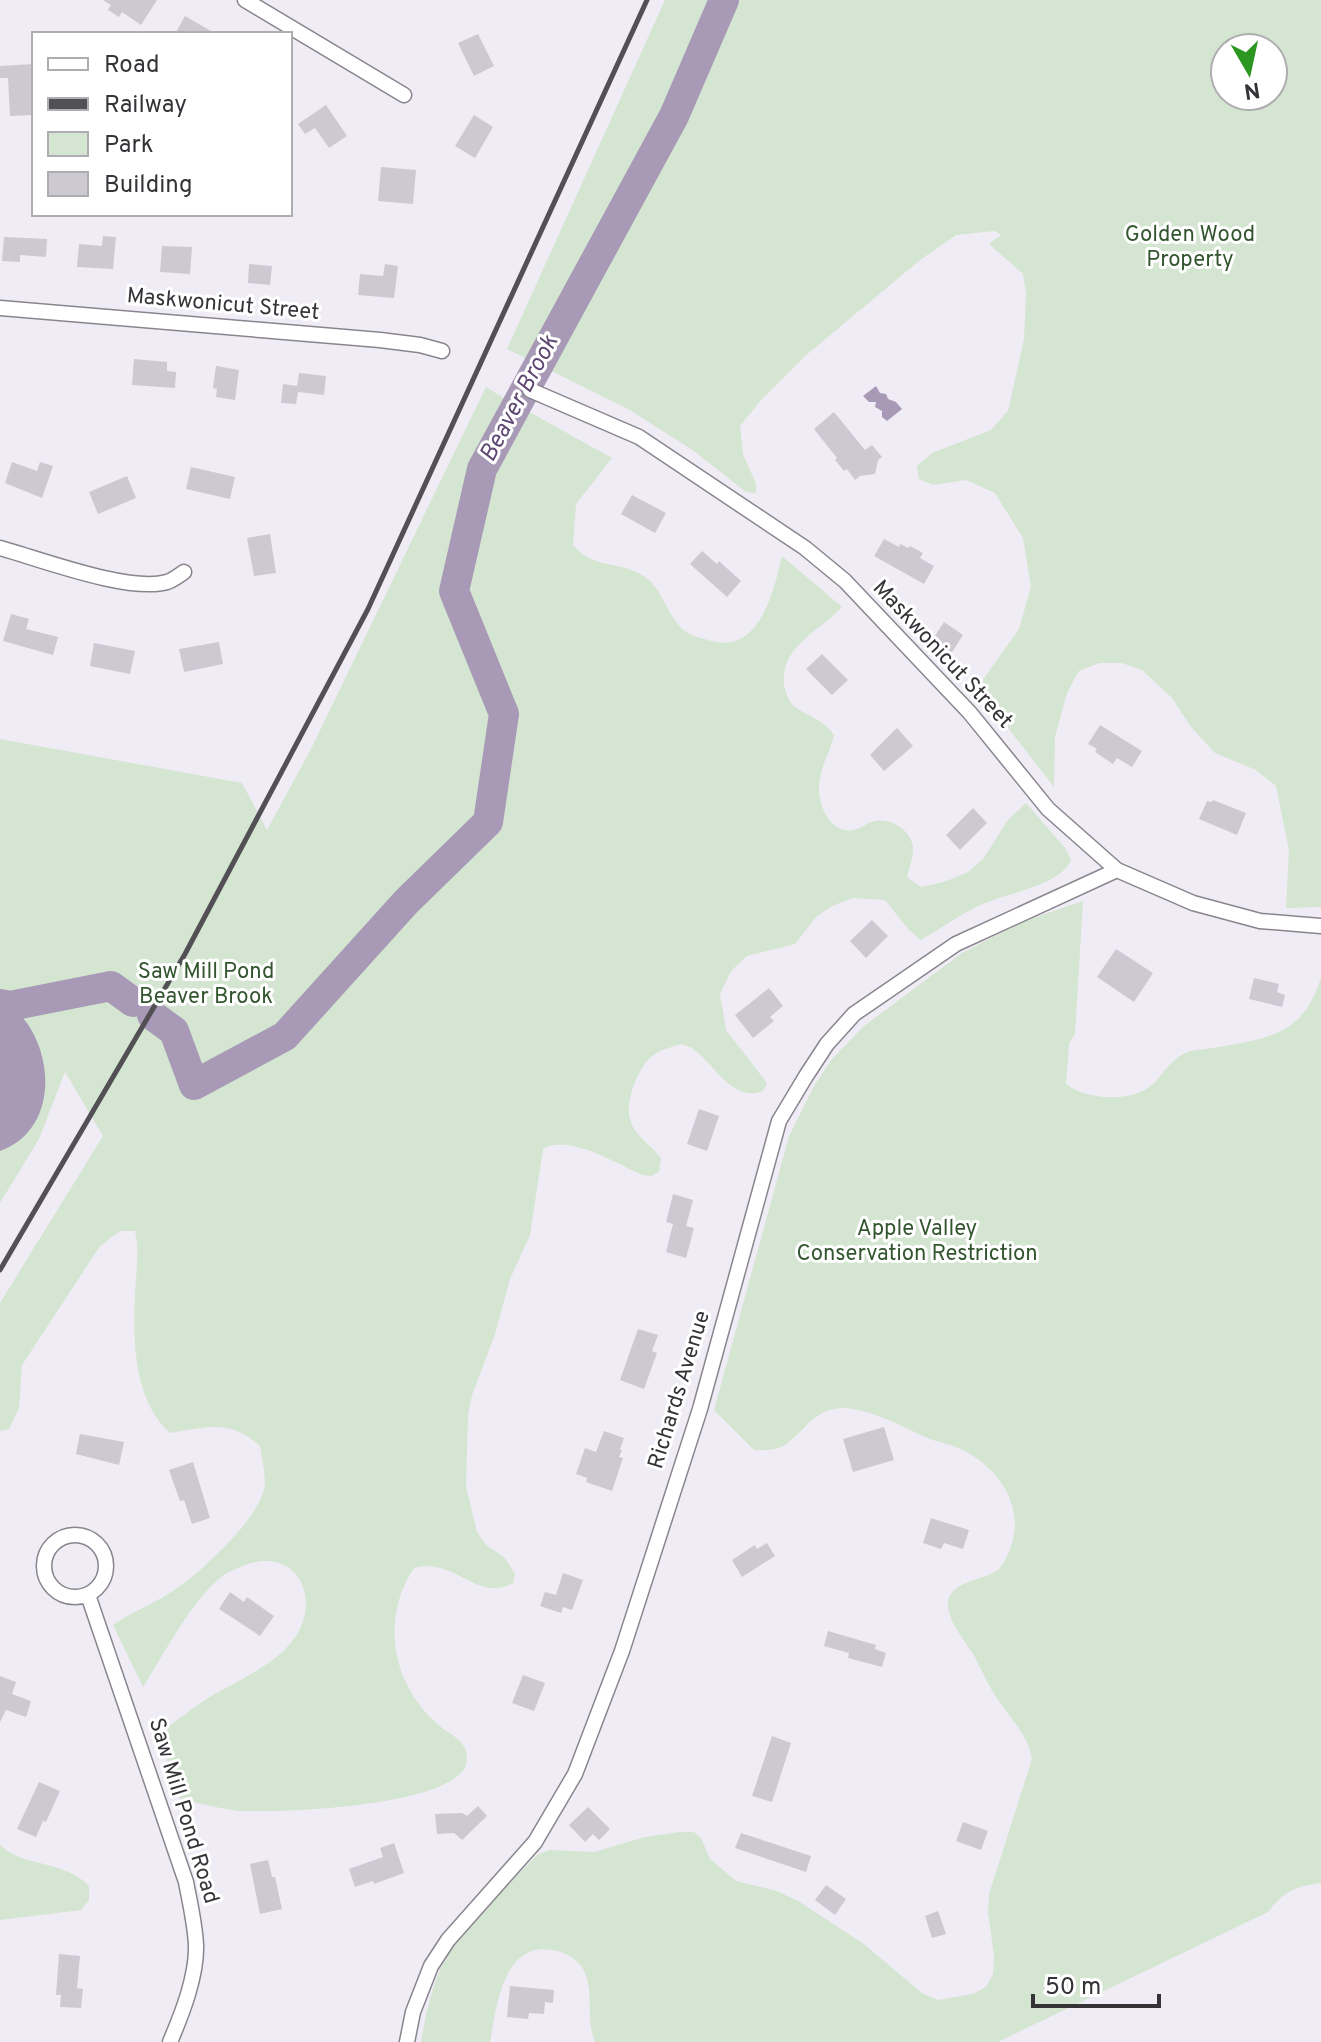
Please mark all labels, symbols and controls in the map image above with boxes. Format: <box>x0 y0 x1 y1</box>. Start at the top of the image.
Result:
legend <box>32 32 292 216</box>
north arrow <box>1209 32 1289 112</box>
text: Road <box>104 51 160 81</box>
text: N <box>1242 75 1262 104</box>
text: Railway <box>104 91 187 121</box>
text: Park <box>104 131 154 161</box>
text: Building <box>104 171 193 201</box>
park label: Golden Wood Property <box>1125 222 1255 274</box>
street label: Maskwonicut Street <box>126 283 320 327</box>
water label: Beaver Brook <box>474 330 566 468</box>
street label: Maskwonicut Street <box>866 575 1018 735</box>
park label: Saw Mill Pond Beaver Brook <box>138 959 274 1011</box>
park label: Apple Valley Conservation Restriction <box>796 1216 1038 1268</box>
street label: Richards Avenue <box>643 1308 717 1472</box>
street label: Saw Mill Pond Road <box>142 1715 224 1907</box>
scale bar <box>1033 1958 1159 2008</box>
text: 50 m <box>1045 1973 1101 2003</box>

